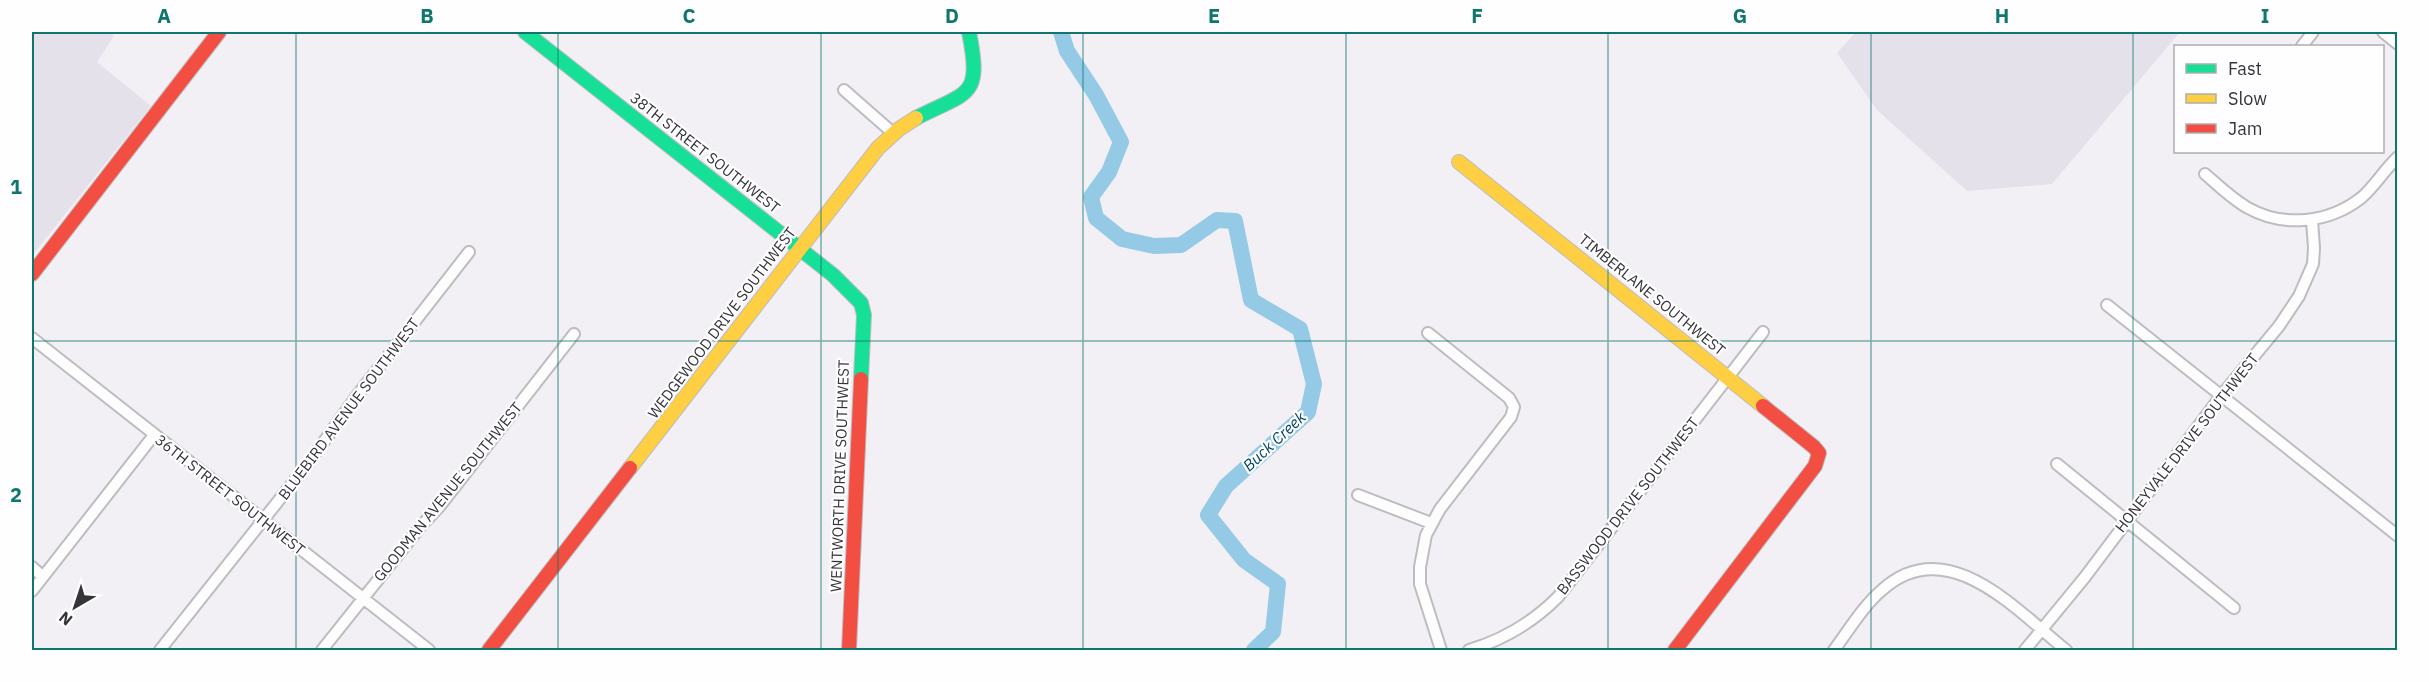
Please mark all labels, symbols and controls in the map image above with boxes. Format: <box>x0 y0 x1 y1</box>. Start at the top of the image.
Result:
text: A <box>157 2 171 29</box>
text: B <box>420 2 434 29</box>
text: C <box>682 2 696 29</box>
text: D <box>945 2 959 29</box>
text: E <box>1208 2 1220 29</box>
text: F <box>1471 2 1483 29</box>
text: G <box>1733 2 1747 29</box>
text: H <box>1995 2 2009 29</box>
text: I <box>2261 2 2269 29</box>
legend <box>2174 45 2384 153</box>
text: Fast <box>2228 57 2262 80</box>
text: Slow <box>2228 87 2267 110</box>
street label: 38TH STREET SOUTHWEST <box>627 88 784 217</box>
text: Jam <box>2228 117 2263 140</box>
text: 1 <box>10 173 22 200</box>
street label: WEDGEWOOD DRIVE SOUTHWEST <box>643 223 800 422</box>
street label: TIMBERLANE SOUTHWEST <box>1575 230 1730 360</box>
street label: BLUEBIRD AVENUE SOUTHWEST <box>274 314 423 503</box>
street label: HONEYVALE DRIVE SOUTHWEST <box>2111 349 2263 536</box>
street label: WENTWORTH DRIVE SOUTHWEST <box>826 359 853 592</box>
street label: GOODMAN AVENUE SOUTHWEST <box>369 398 526 585</box>
water label: Buck Creek <box>1238 406 1310 475</box>
street label: BASSWOOD DRIVE SOUTHWEST <box>1552 413 1703 598</box>
street label: 36TH STREET SOUTHWEST <box>152 430 309 559</box>
text: 2 <box>10 481 22 508</box>
north arrow <box>45 577 105 637</box>
text: N <box>55 607 76 630</box>

